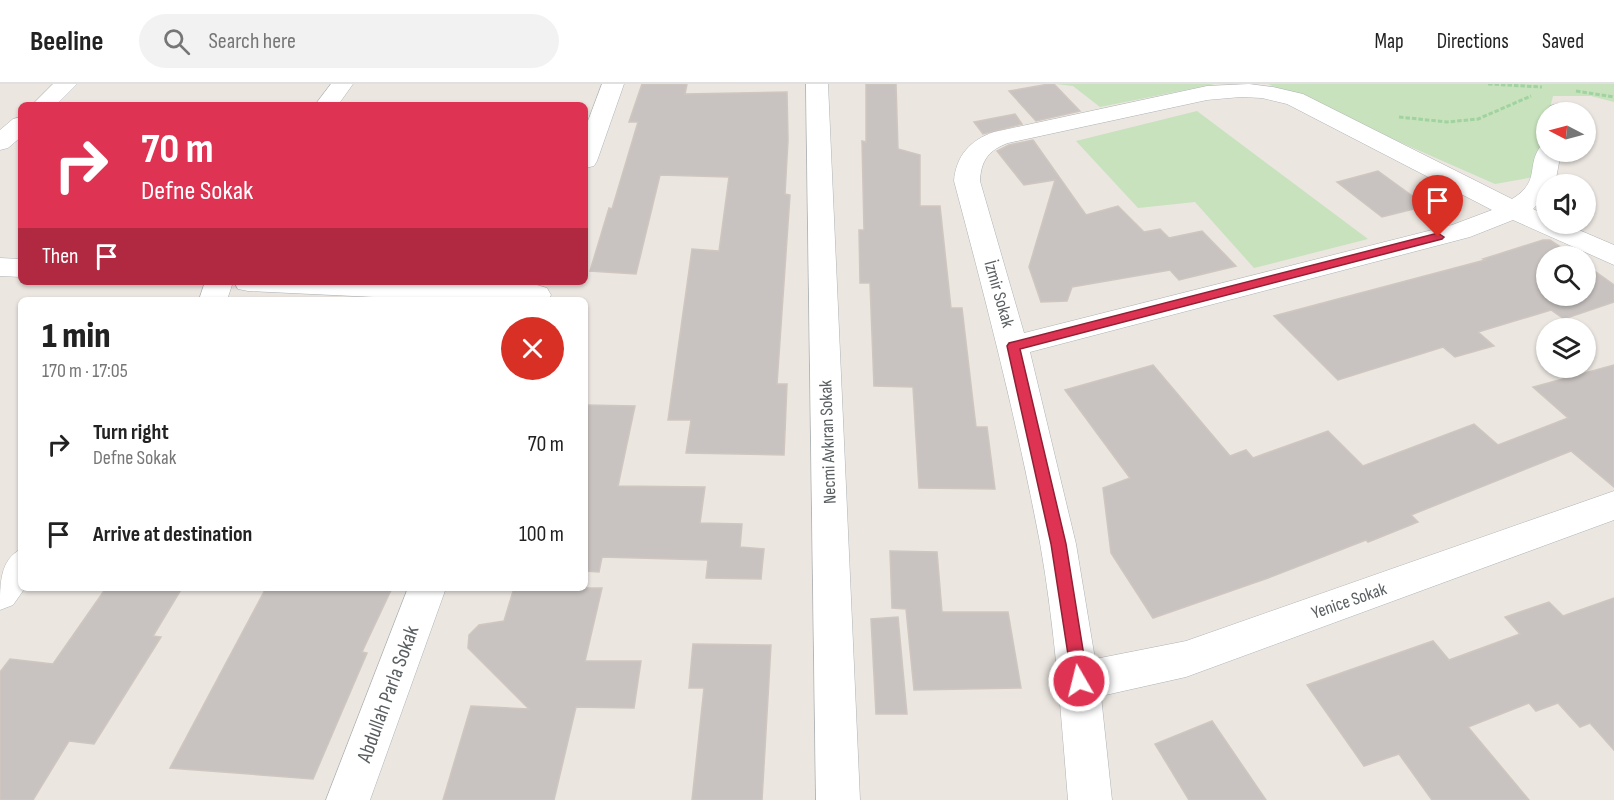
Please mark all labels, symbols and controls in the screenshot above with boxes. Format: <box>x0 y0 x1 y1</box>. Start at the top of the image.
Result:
search box <box>139 14 559 68</box>
text: Beeline <box>30 25 103 58</box>
icon: search <box>160 25 193 58</box>
text: Search here <box>208 28 296 55</box>
text: Map <box>1374 29 1404 54</box>
text: Directions <box>1437 29 1509 54</box>
text: Saved <box>1542 29 1584 54</box>
north arrow <box>1536 102 1596 162</box>
map controls <box>1536 102 1596 378</box>
text: 70 m <box>141 124 214 175</box>
icon: right <box>42 126 120 204</box>
button: sound <box>1536 174 1596 234</box>
text: Defne Sokak <box>141 175 253 207</box>
pin <box>1412 175 1463 237</box>
icon: arrive <box>1421 184 1454 217</box>
icon: arrive <box>90 240 123 273</box>
text: Then <box>42 243 78 270</box>
button: search <box>1536 246 1596 306</box>
street label: İzmir Sokak <box>979 258 1019 330</box>
text: 1 min <box>42 315 110 358</box>
button: close <box>501 317 564 380</box>
button: layers <box>1536 318 1596 378</box>
text: 170 m · 17:05 <box>42 359 128 383</box>
street label: Necmi Avkıran Sokak <box>815 379 841 504</box>
text: Turn right <box>93 419 169 446</box>
icon: right <box>42 428 75 461</box>
text: 70 m <box>528 431 564 458</box>
text: Defne Sokak <box>93 446 176 470</box>
icon: arrive <box>42 518 75 551</box>
text: Arrive at destination <box>93 521 252 548</box>
text: 100 m <box>519 521 564 548</box>
street label: Yenice Sokak <box>1309 578 1389 624</box>
street label: Abdullah Parla Sokak <box>351 622 424 767</box>
position arrow <box>1047 649 1111 713</box>

